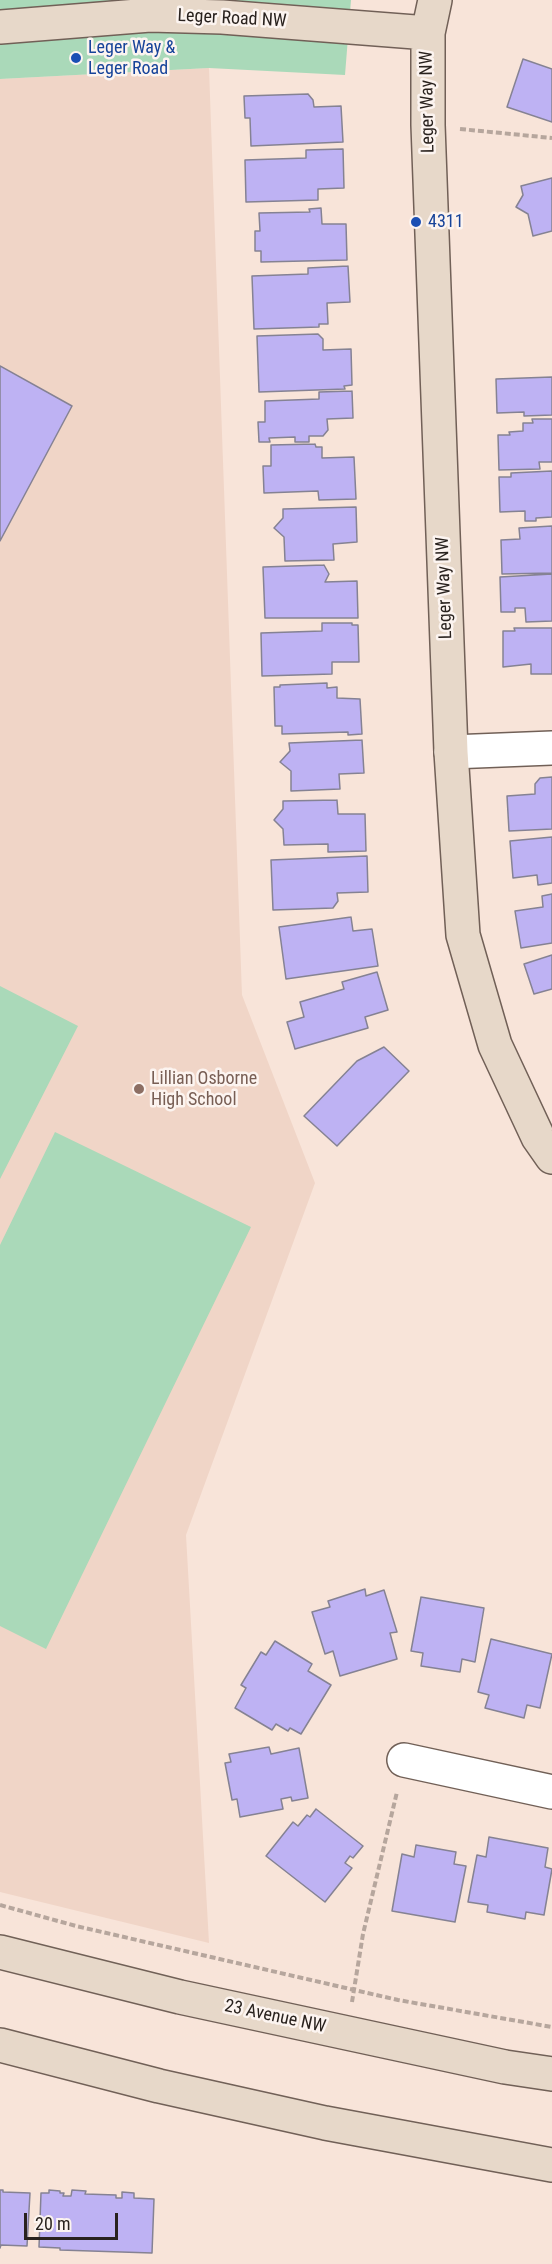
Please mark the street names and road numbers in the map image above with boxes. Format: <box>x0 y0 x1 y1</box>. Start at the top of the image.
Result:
street label: Leger Road NW <box>177 5 287 33</box>
street label: Leger Way NW <box>416 51 440 153</box>
street label: Leger Way NW <box>432 536 458 640</box>
street label: 23 Avenue NW <box>223 1996 327 2038</box>

